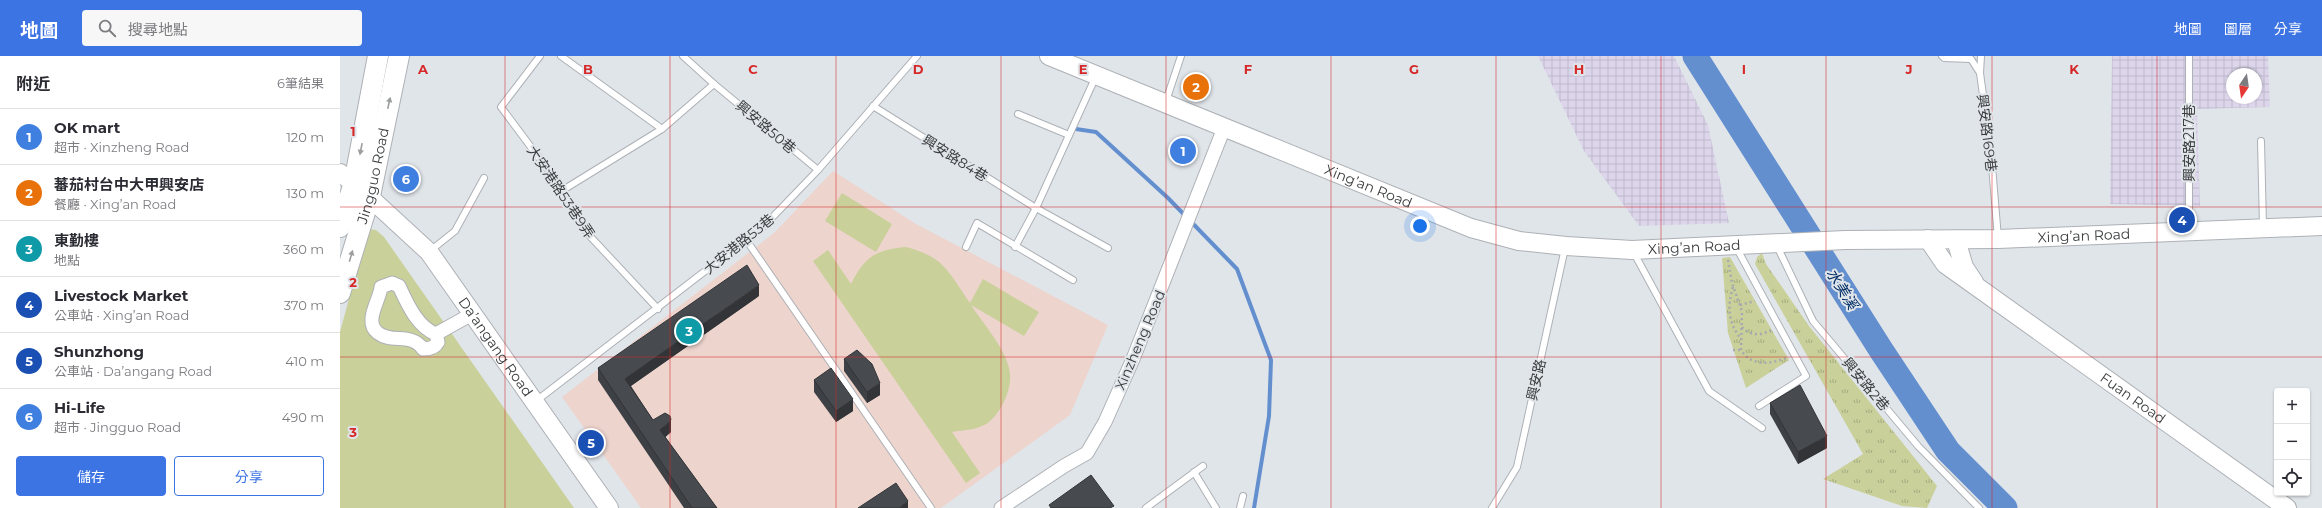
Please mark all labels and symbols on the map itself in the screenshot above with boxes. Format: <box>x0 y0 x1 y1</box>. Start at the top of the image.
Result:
text: A <box>417 61 429 77</box>
text: B <box>583 61 593 77</box>
text: C <box>748 61 758 77</box>
text: D <box>913 61 924 77</box>
text: E <box>1079 61 1088 77</box>
text: F <box>1244 61 1252 77</box>
text: G <box>1409 61 1419 77</box>
text: H <box>1574 61 1584 77</box>
text: I <box>1742 61 1746 77</box>
text: J <box>1904 61 1913 77</box>
text: K <box>2069 61 2079 77</box>
north arrow <box>2226 68 2262 104</box>
pin: 2 <box>1183 72 1209 102</box>
street label: 興安路169巷 <box>1973 93 2001 173</box>
one-way arrow <box>387 97 393 109</box>
street label: 興安路50巷 <box>732 97 800 157</box>
street label: 興安路217巷 <box>2180 104 2198 182</box>
text: 1 <box>350 123 356 139</box>
street label: Jingguo Road <box>353 126 393 227</box>
street label: 興安路84巷 <box>919 131 991 185</box>
pin: 1 <box>1170 136 1196 166</box>
street label: 大安港路53巷9弄 <box>523 142 599 242</box>
one-way arrow <box>357 143 363 155</box>
street label: Xing’an Road <box>1322 160 1415 212</box>
pin: 6 <box>393 164 419 194</box>
pin: 4 <box>2169 205 2195 235</box>
street label: 大安港路53巷 <box>700 210 778 278</box>
your location <box>1410 216 1430 236</box>
street label: Xing’an Road <box>2037 225 2131 246</box>
street label: Xing’an Road <box>1647 236 1741 258</box>
one-way arrow <box>348 250 354 262</box>
water label: 水美溪 <box>1822 265 1863 315</box>
text: 2 <box>349 274 357 290</box>
street label: Xinzheng Road <box>1111 287 1169 393</box>
street label: Da’angang Road <box>454 294 537 400</box>
pin: 3 <box>676 316 702 346</box>
street label: 興安路2巷 <box>1839 354 1893 414</box>
street label: 興安路 <box>1523 358 1549 402</box>
street label: Fuan Road <box>2097 369 2169 427</box>
text: 3 <box>348 424 357 440</box>
pin: 5 <box>578 428 604 458</box>

